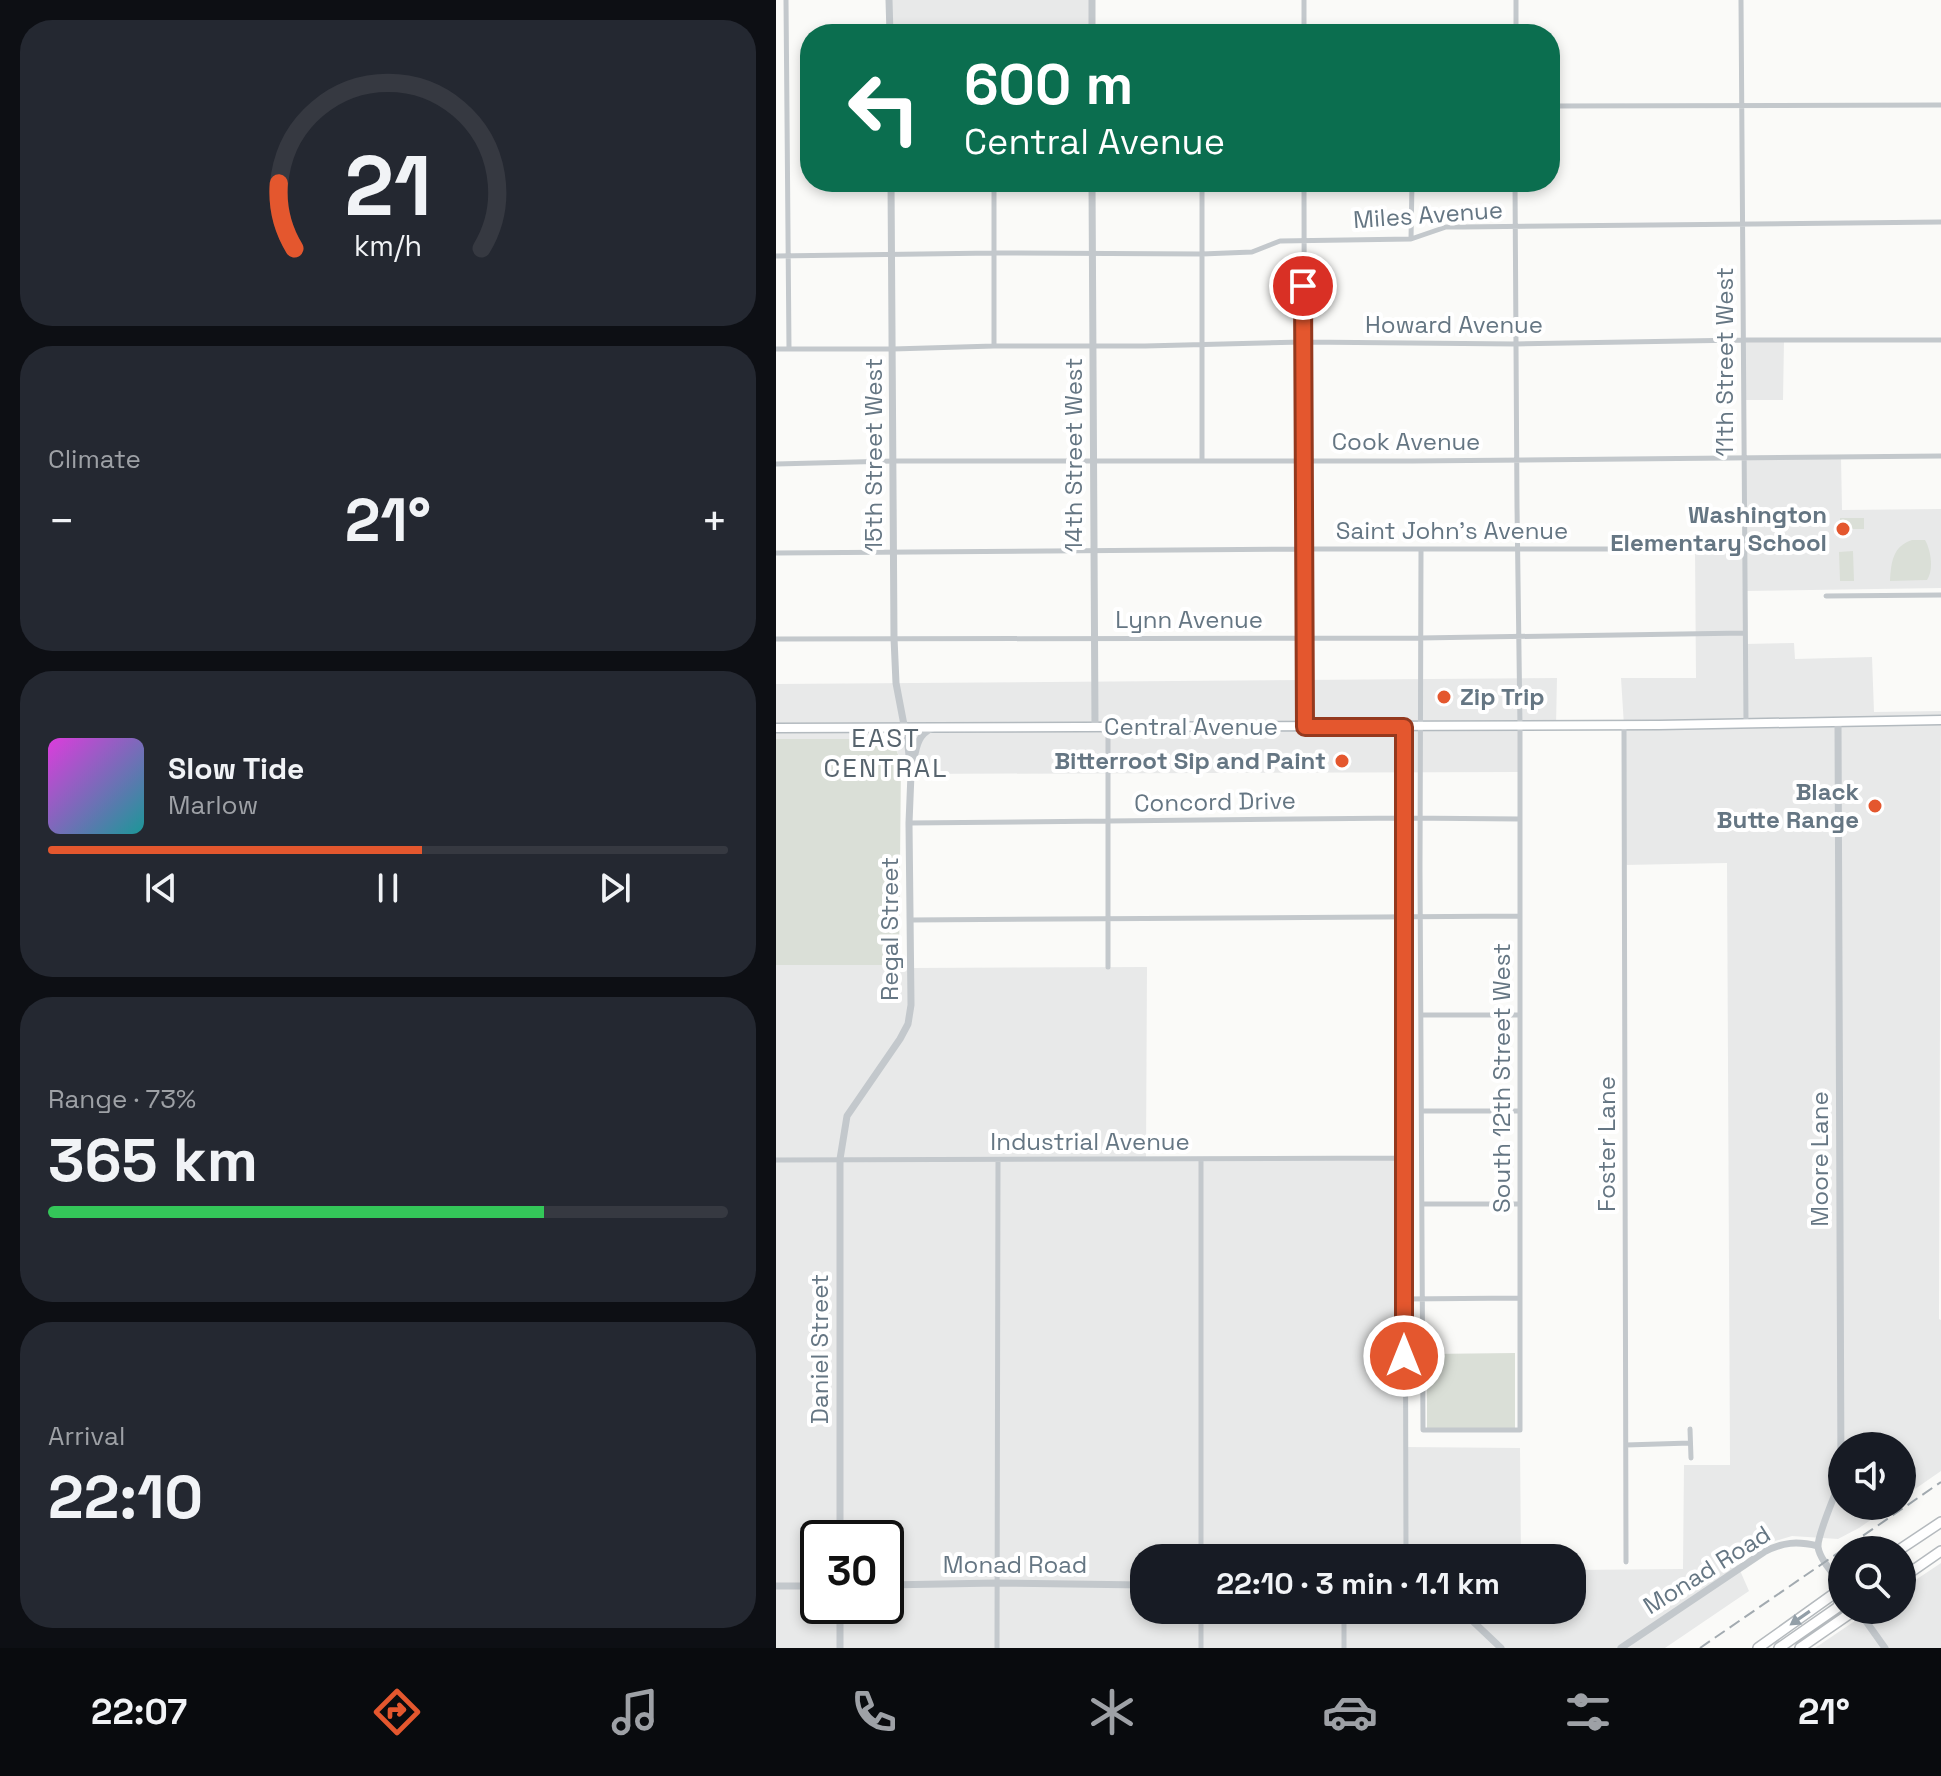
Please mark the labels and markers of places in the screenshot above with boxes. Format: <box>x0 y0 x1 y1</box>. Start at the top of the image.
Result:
pin <box>1269 252 1337 320</box>
place label: Washington Elementary School <box>1610 499 1827 558</box>
marker: Washington Elementary School <box>1834 520 1852 538</box>
place label: Zip Trip <box>1460 681 1545 712</box>
marker: Zip Trip <box>1435 688 1453 706</box>
place label: Bitterroot Sip and Paint <box>1054 745 1326 776</box>
marker: Bitterroot Sip and Paint <box>1333 752 1351 770</box>
place label: Black Butte Range <box>1717 776 1859 835</box>
marker: Black Butte Range <box>1866 797 1884 815</box>

